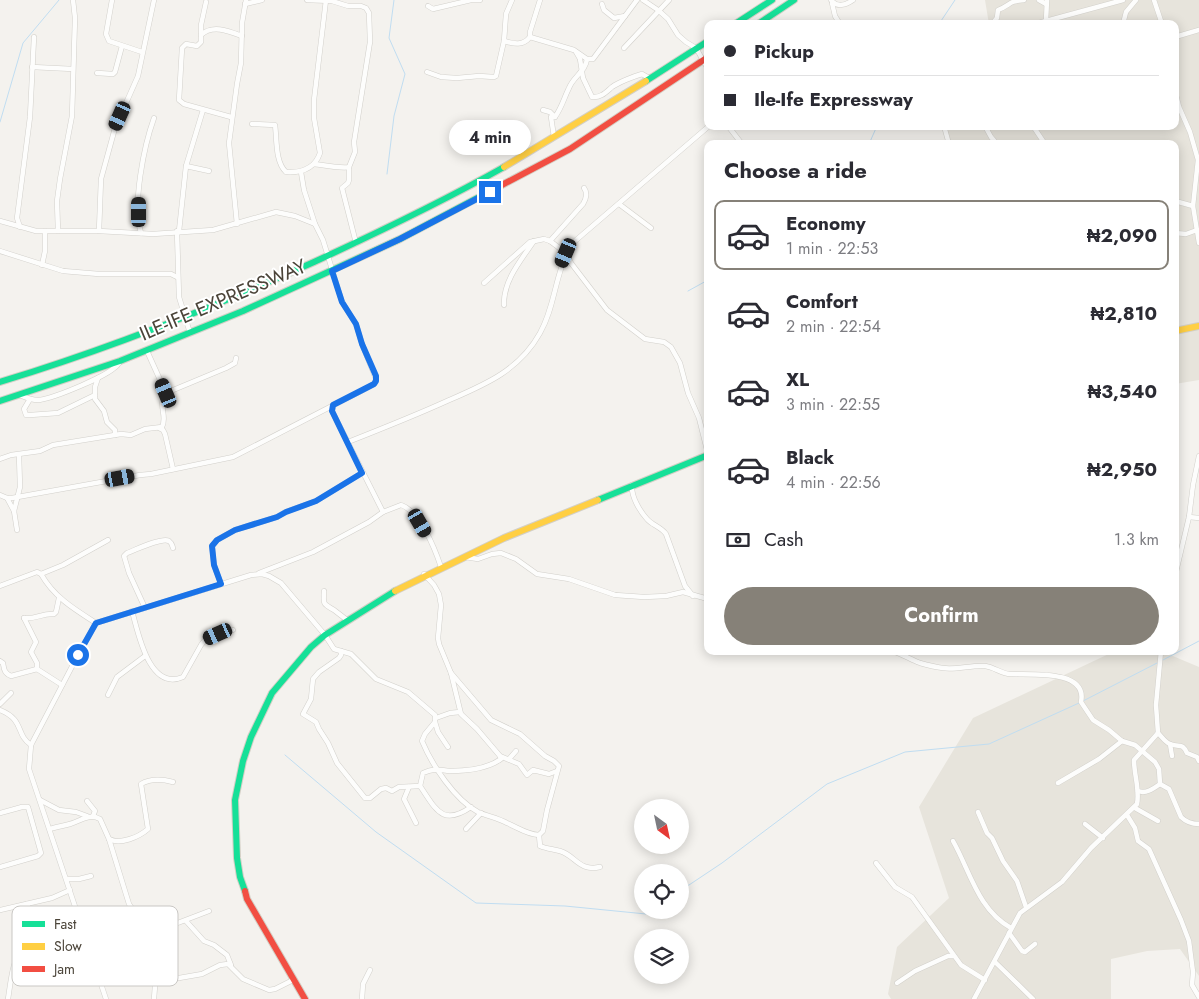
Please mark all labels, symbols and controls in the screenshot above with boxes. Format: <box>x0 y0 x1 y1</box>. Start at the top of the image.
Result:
text: Pickup <box>754 38 814 65</box>
text: Ile-Ife Expressway <box>754 86 913 113</box>
car <box>107 99 132 133</box>
callout: 4 min <box>449 120 531 154</box>
text: 4 min <box>469 126 511 149</box>
text: Choose a ride <box>724 154 867 186</box>
route end <box>479 181 501 203</box>
car <box>131 197 146 227</box>
text: Economy <box>786 210 866 237</box>
icon: car <box>726 213 771 258</box>
text: ₦2,090 <box>1087 222 1157 249</box>
car <box>553 236 578 270</box>
text: 1 min · 22:53 <box>786 237 878 260</box>
street label: ILE-IFE EXPRESSWAY <box>135 251 312 348</box>
text: Comfort <box>786 288 858 315</box>
icon: car <box>726 291 771 336</box>
text: ₦2,810 <box>1090 300 1157 327</box>
text: 2 min · 22:54 <box>786 315 881 338</box>
text: XL <box>786 366 809 393</box>
icon: car <box>726 369 771 414</box>
car <box>153 376 178 410</box>
text: ₦3,540 <box>1088 378 1157 405</box>
text: 3 min · 22:55 <box>786 393 880 416</box>
text: Black <box>786 444 834 471</box>
icon: car <box>726 447 771 492</box>
text: ₦2,950 <box>1087 456 1157 483</box>
car <box>103 468 136 488</box>
text: 4 min · 22:56 <box>786 471 881 494</box>
car <box>406 506 433 540</box>
icon: cash <box>724 526 752 554</box>
text: Cash <box>764 526 804 553</box>
text: 1.3 km <box>1114 528 1159 551</box>
button: Confirm <box>724 587 1159 645</box>
car <box>201 621 234 647</box>
route start <box>67 644 89 666</box>
north arrow <box>634 799 689 854</box>
map controls <box>634 799 689 984</box>
button: locate <box>634 864 689 919</box>
legend <box>12 906 178 986</box>
text: Fast <box>54 914 77 934</box>
button: layers <box>634 929 689 984</box>
text: Slow <box>54 936 82 956</box>
text: Jam <box>52 959 75 979</box>

